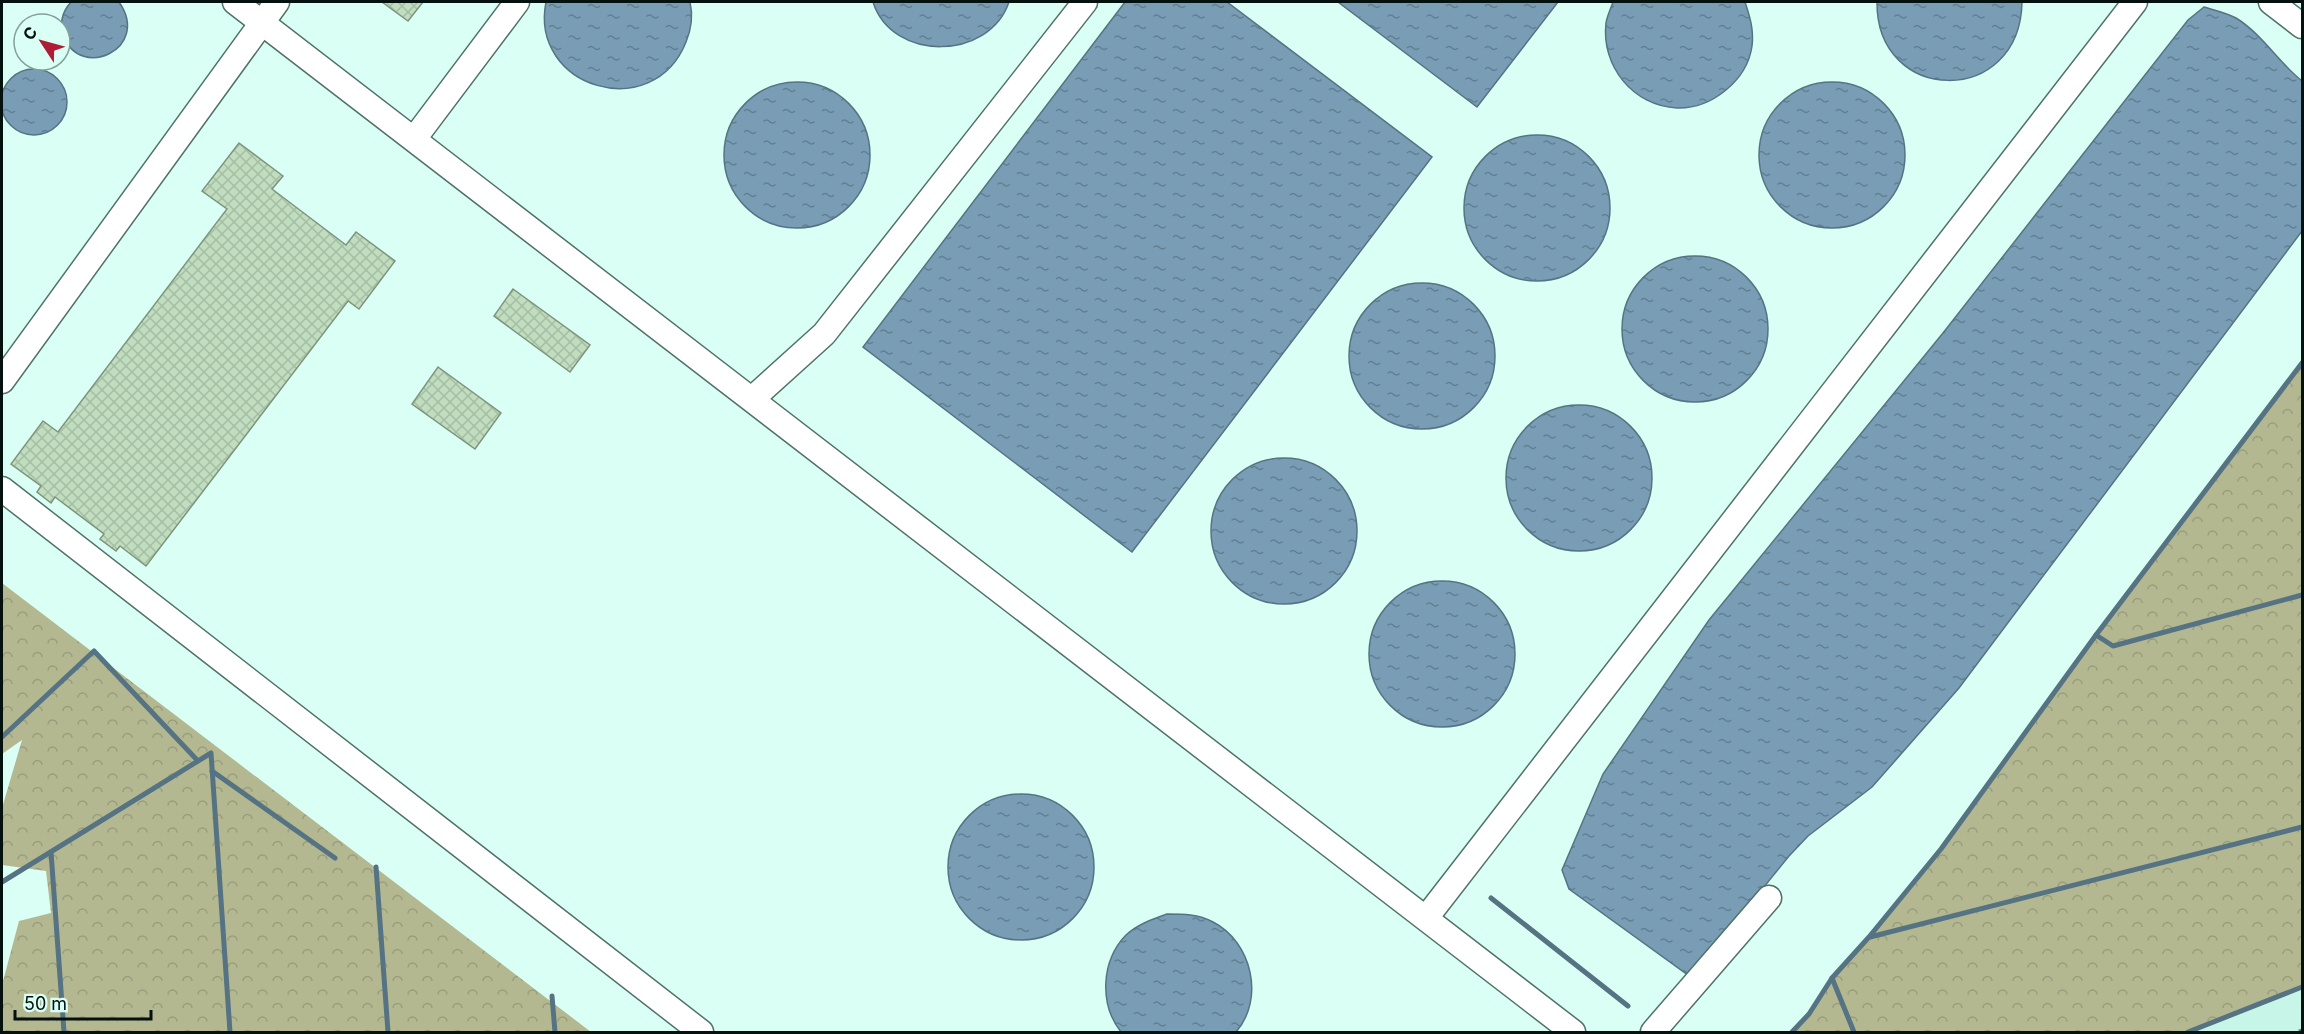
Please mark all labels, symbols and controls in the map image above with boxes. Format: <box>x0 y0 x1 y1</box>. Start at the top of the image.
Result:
north arrow <box>12 12 72 72</box>
text: С <box>18 22 42 44</box>
scale bar <box>15 983 152 1021</box>
text: 50 m <box>24 993 67 1014</box>

